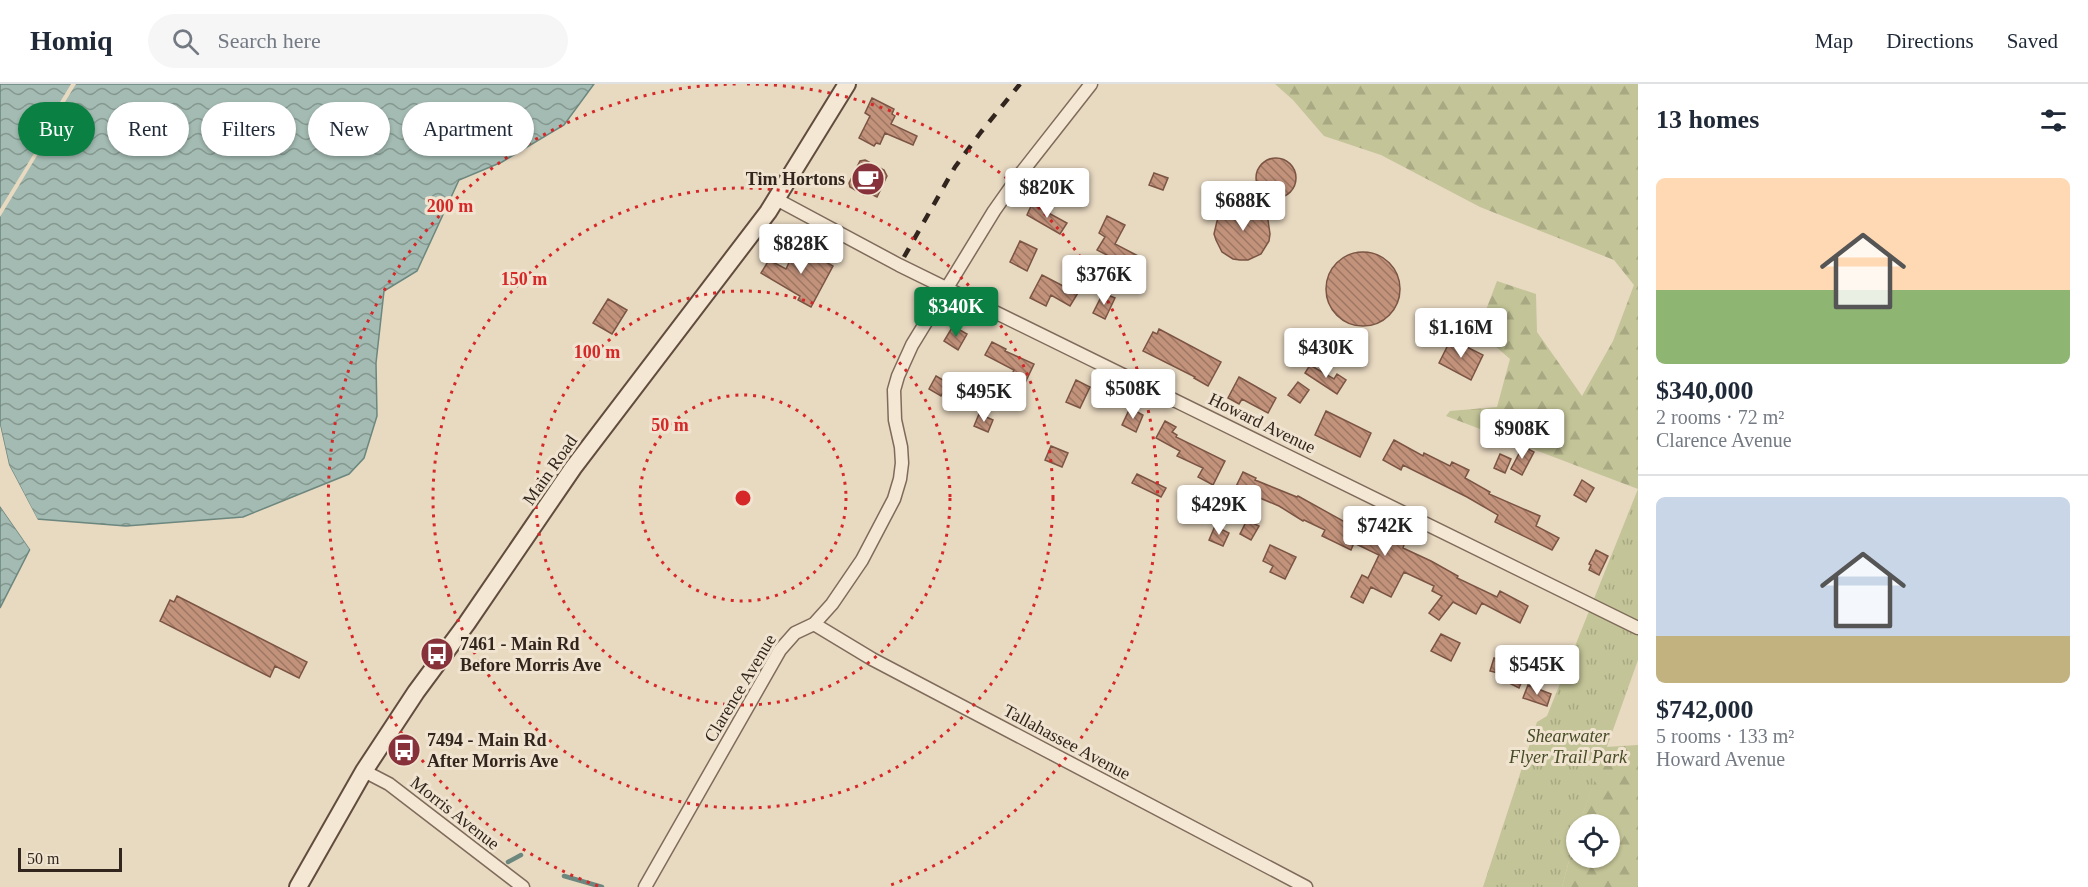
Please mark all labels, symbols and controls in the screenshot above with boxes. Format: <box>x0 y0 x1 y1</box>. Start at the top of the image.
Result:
search box <box>148 14 568 68</box>
text: Homiq <box>30 25 112 56</box>
icon: search <box>169 25 202 58</box>
text: Search here <box>217 28 321 53</box>
text: Map <box>1815 29 1853 53</box>
text: Directions <box>1886 29 1974 53</box>
text: Saved <box>2007 29 2058 53</box>
chip: Buy <box>18 102 95 156</box>
chip: Rent <box>107 102 189 156</box>
chip: Filters <box>201 102 296 156</box>
chip: New <box>308 102 390 156</box>
chip: Apartment <box>402 102 534 156</box>
icon: filters <box>2037 104 2070 137</box>
text: 13 homes <box>1656 105 1759 134</box>
cafe icon: Tim Hortons <box>850 161 886 197</box>
pin: $820K <box>1005 168 1089 219</box>
place label: Tim Hortons <box>746 169 845 189</box>
text: $820K <box>1019 176 1075 198</box>
pin: $688K <box>1201 181 1285 232</box>
text: $688K <box>1215 189 1271 211</box>
text: 200 m <box>427 196 473 216</box>
icon: home <box>1809 217 1917 325</box>
pin: $828K <box>759 224 843 275</box>
text: $828K <box>773 232 829 254</box>
pin: $376K <box>1062 255 1146 306</box>
text: $376K <box>1076 263 1132 285</box>
text: 150 m <box>501 269 547 289</box>
pin: $340K <box>914 287 998 338</box>
text: $340K <box>928 295 984 317</box>
pin: $1.16M <box>1412 308 1510 359</box>
text: $1.16M <box>1429 316 1493 338</box>
pin: $430K <box>1284 328 1368 379</box>
text: $430K <box>1298 336 1354 358</box>
text: 100 m <box>574 342 620 362</box>
pin: $508K <box>1091 369 1175 420</box>
pin: $495K <box>942 372 1026 423</box>
text: $340,000 <box>1656 376 1754 405</box>
text: $508K <box>1105 377 1161 399</box>
text: $495K <box>956 380 1012 402</box>
street label: Howard Avenue <box>1205 389 1319 457</box>
text: 2 rooms · 72 m² <box>1656 406 1784 428</box>
pin: $908K <box>1480 409 1564 460</box>
text: 50 m <box>651 415 689 435</box>
text: $908K <box>1494 417 1550 439</box>
text: Clarence Avenue <box>1656 429 1792 451</box>
street label: Main Road <box>519 431 581 509</box>
pin: $429K <box>1177 485 1261 536</box>
centre of rings <box>733 488 753 508</box>
text: $429K <box>1191 493 1247 515</box>
pin: $742K <box>1343 506 1427 557</box>
text: $742K <box>1357 514 1413 536</box>
icon: home <box>1809 536 1917 644</box>
street label: Clarence Avenue <box>700 631 780 745</box>
place label: 7461 - Main Rd Before Morris Ave <box>460 634 601 675</box>
bus stop icon: 7461 - Main Rd Before Morris Ave <box>419 636 455 672</box>
pin: $545K <box>1495 645 1579 696</box>
text: $545K <box>1509 653 1565 675</box>
text: $742,000 <box>1656 695 1754 724</box>
street label: Tallahassee Avenue <box>1000 700 1134 784</box>
text: 5 rooms · 133 m² <box>1656 725 1794 747</box>
park label: Shearwater Flyer Trail Park <box>1508 726 1628 767</box>
place label: 7494 - Main Rd After Morris Ave <box>427 730 558 771</box>
bus stop icon: 7494 - Main Rd After Morris Ave <box>386 732 422 768</box>
text: Howard Avenue <box>1656 748 1785 770</box>
street label: Morris Avenue <box>407 772 503 854</box>
map controls <box>1566 814 1620 868</box>
button: locate <box>1566 814 1620 868</box>
scale bar <box>18 845 122 872</box>
text: 50 m <box>27 850 59 867</box>

